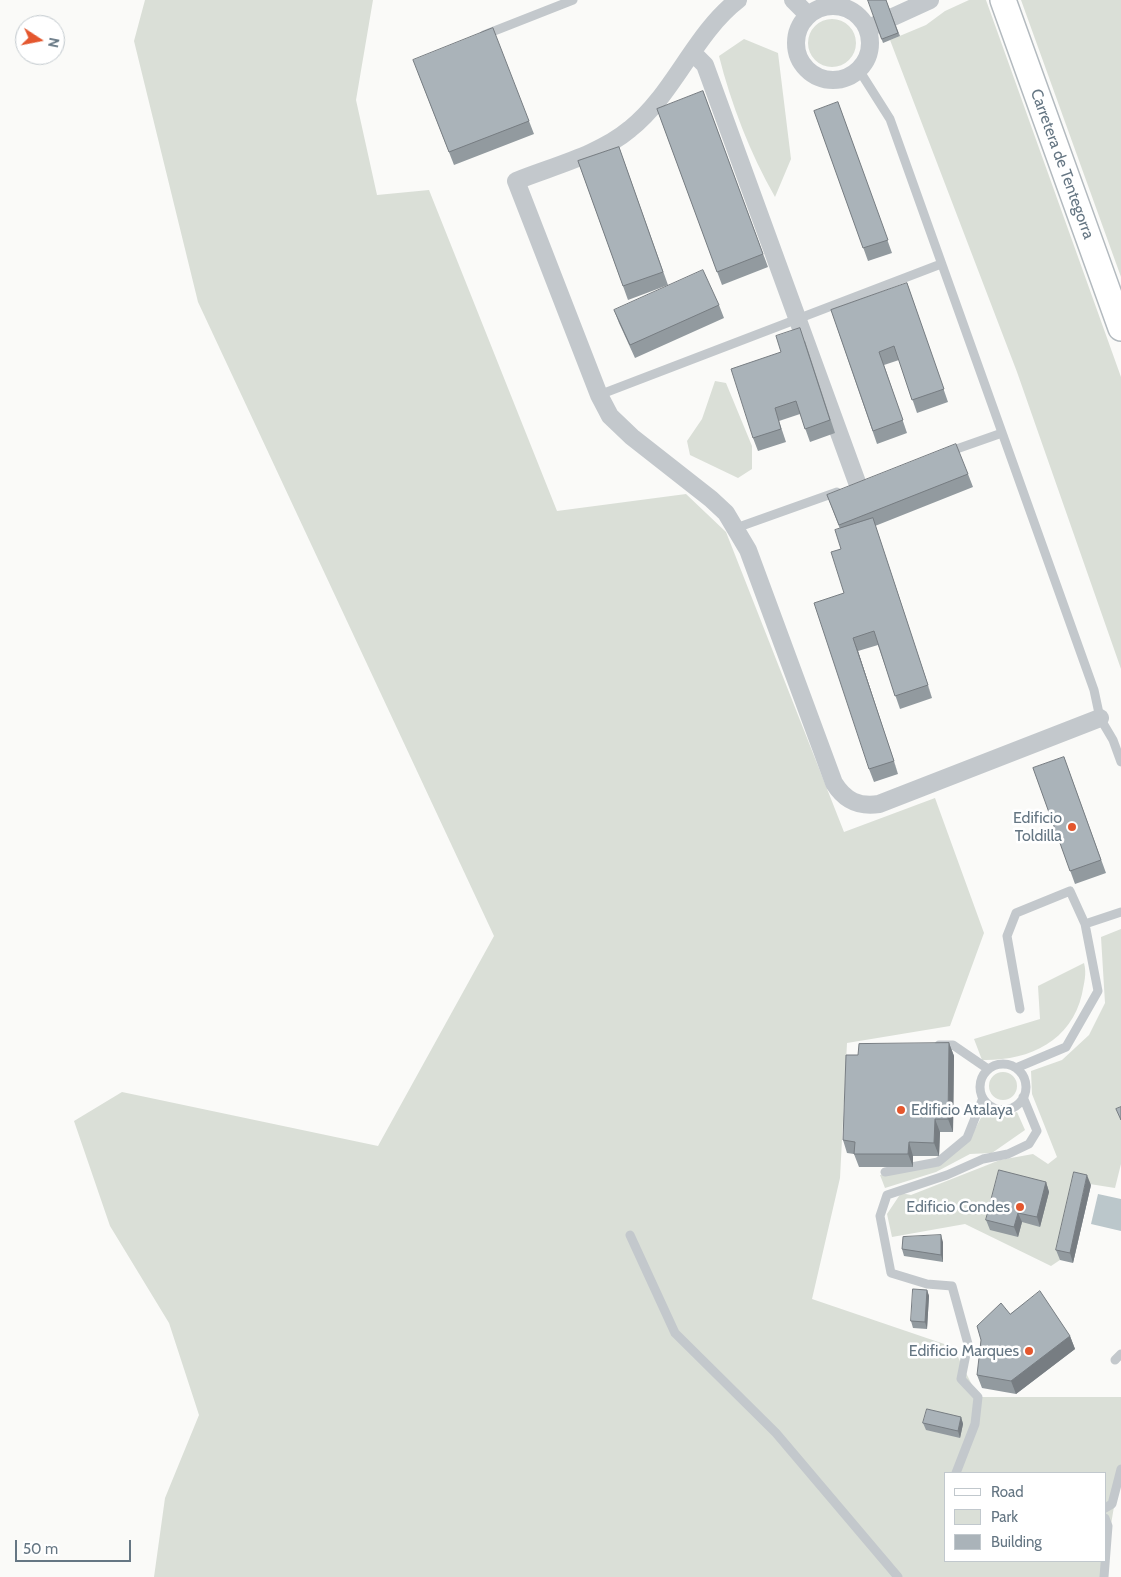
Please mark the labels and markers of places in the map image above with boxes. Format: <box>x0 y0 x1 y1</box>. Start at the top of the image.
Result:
place label: Edificio Toldilla <box>1013 808 1062 846</box>
marker: Edificio Toldilla <box>1066 821 1078 833</box>
place label: Edificio Atalaya <box>911 1100 1013 1120</box>
marker: Edificio Atalaya <box>895 1104 907 1116</box>
place label: Edificio Condes <box>906 1197 1010 1217</box>
marker: Edificio Condes <box>1014 1201 1026 1213</box>
place label: Edificio Marques <box>909 1341 1019 1361</box>
marker: Edificio Marques <box>1023 1345 1035 1357</box>

